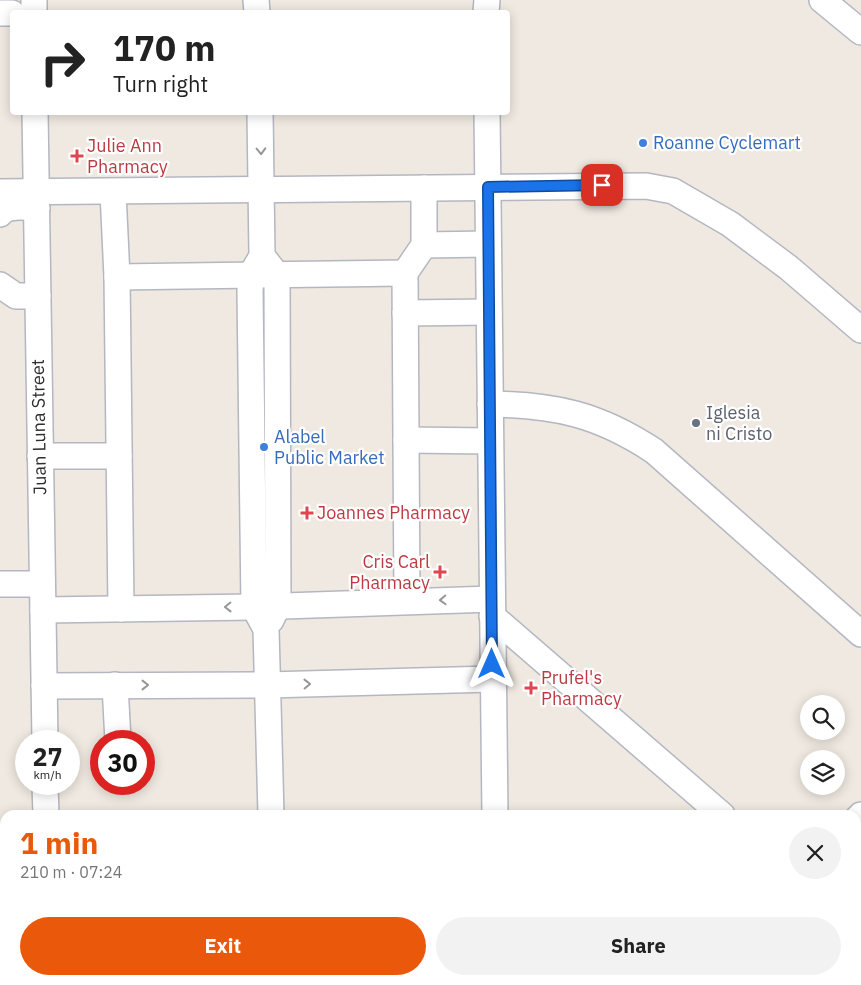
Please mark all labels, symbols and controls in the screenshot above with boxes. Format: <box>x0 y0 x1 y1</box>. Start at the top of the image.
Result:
text: 170 m <box>113 25 216 71</box>
icon: right <box>30 30 95 95</box>
text: Turn right <box>113 69 208 98</box>
place label: Roanne Cyclemart <box>653 131 801 154</box>
place label: Julie Ann Pharmacy <box>87 134 168 178</box>
marker: Roanne Cyclemart <box>637 137 649 149</box>
one-way arrow <box>255 148 266 156</box>
marker: Julie Ann Pharmacy <box>71 150 83 162</box>
pin <box>581 164 623 206</box>
icon: arrive <box>588 171 616 199</box>
street label: Juan Luna Street <box>26 359 51 495</box>
place label: Iglesia ni Cristo <box>706 401 772 445</box>
marker: Iglesia ni Cristo <box>690 417 702 429</box>
place label: Alabel Public Market <box>274 425 384 469</box>
marker: Alabel Public Market <box>258 441 270 453</box>
place label: Joannes Pharmacy <box>317 501 470 524</box>
marker: Joannes Pharmacy <box>301 507 313 519</box>
place label: Cris Carl Pharmacy <box>349 550 430 594</box>
marker: Cris Carl Pharmacy <box>434 566 446 578</box>
one-way arrow <box>439 595 446 605</box>
one-way arrow <box>224 602 232 612</box>
position arrow <box>465 637 517 689</box>
place label: Prufel's Pharmacy <box>541 666 622 710</box>
one-way arrow <box>304 678 312 689</box>
one-way arrow <box>142 680 149 690</box>
marker: Prufel's Pharmacy <box>525 682 537 694</box>
map controls <box>800 695 845 795</box>
button: search <box>800 695 845 740</box>
speed limit sign: 30 <box>90 730 155 795</box>
text: 27 <box>32 740 63 773</box>
button: layers <box>800 750 845 795</box>
text: km/h <box>33 767 62 782</box>
text: 1 min <box>20 823 98 862</box>
button: close <box>789 827 841 879</box>
text: 210 m · 07:24 <box>20 862 122 882</box>
button: Exit <box>20 917 426 975</box>
button: Share <box>436 917 841 975</box>

